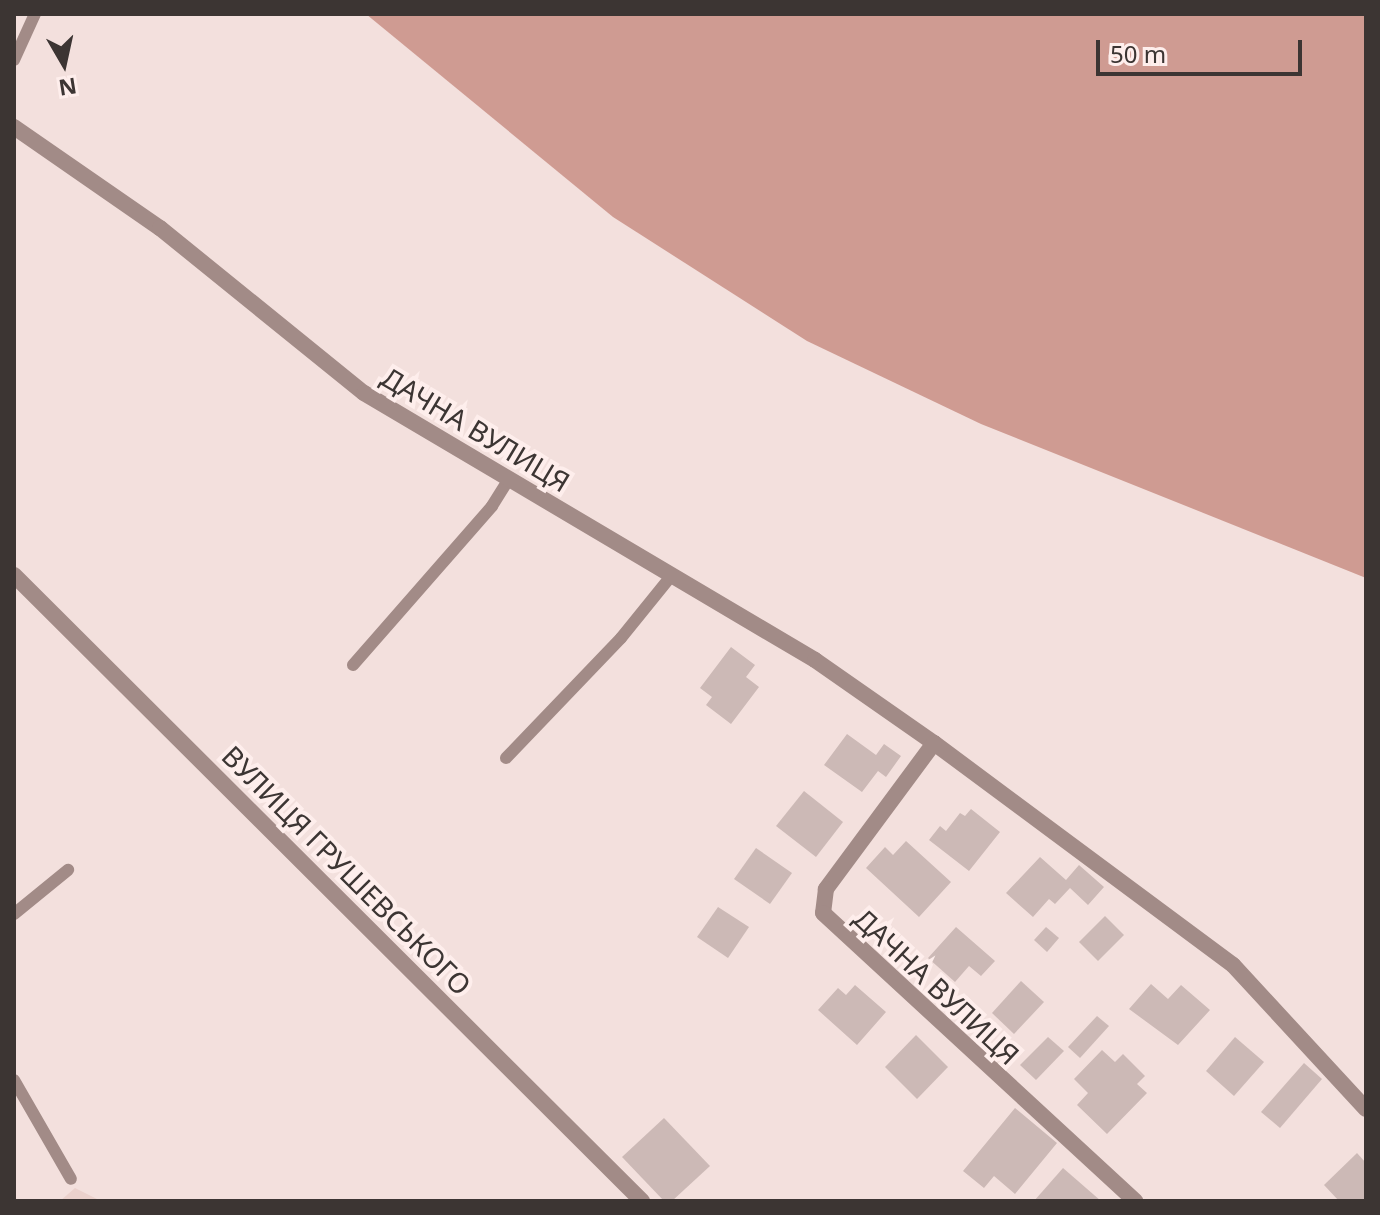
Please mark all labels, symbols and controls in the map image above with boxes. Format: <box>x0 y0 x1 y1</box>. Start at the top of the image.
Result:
north arrow <box>24 24 104 104</box>
scale bar <box>1100 24 1306 74</box>
text: 50 m <box>1110 37 1166 70</box>
text: N <box>57 71 79 104</box>
street label: ДАЧНА ВУЛИЦЯ <box>376 360 576 498</box>
street label: ВУЛИЦЯ ГРУШЕВСЬКОГО <box>216 739 478 1001</box>
street label: ДАЧНА ВУЛИЦЯ <box>847 901 1027 1071</box>

